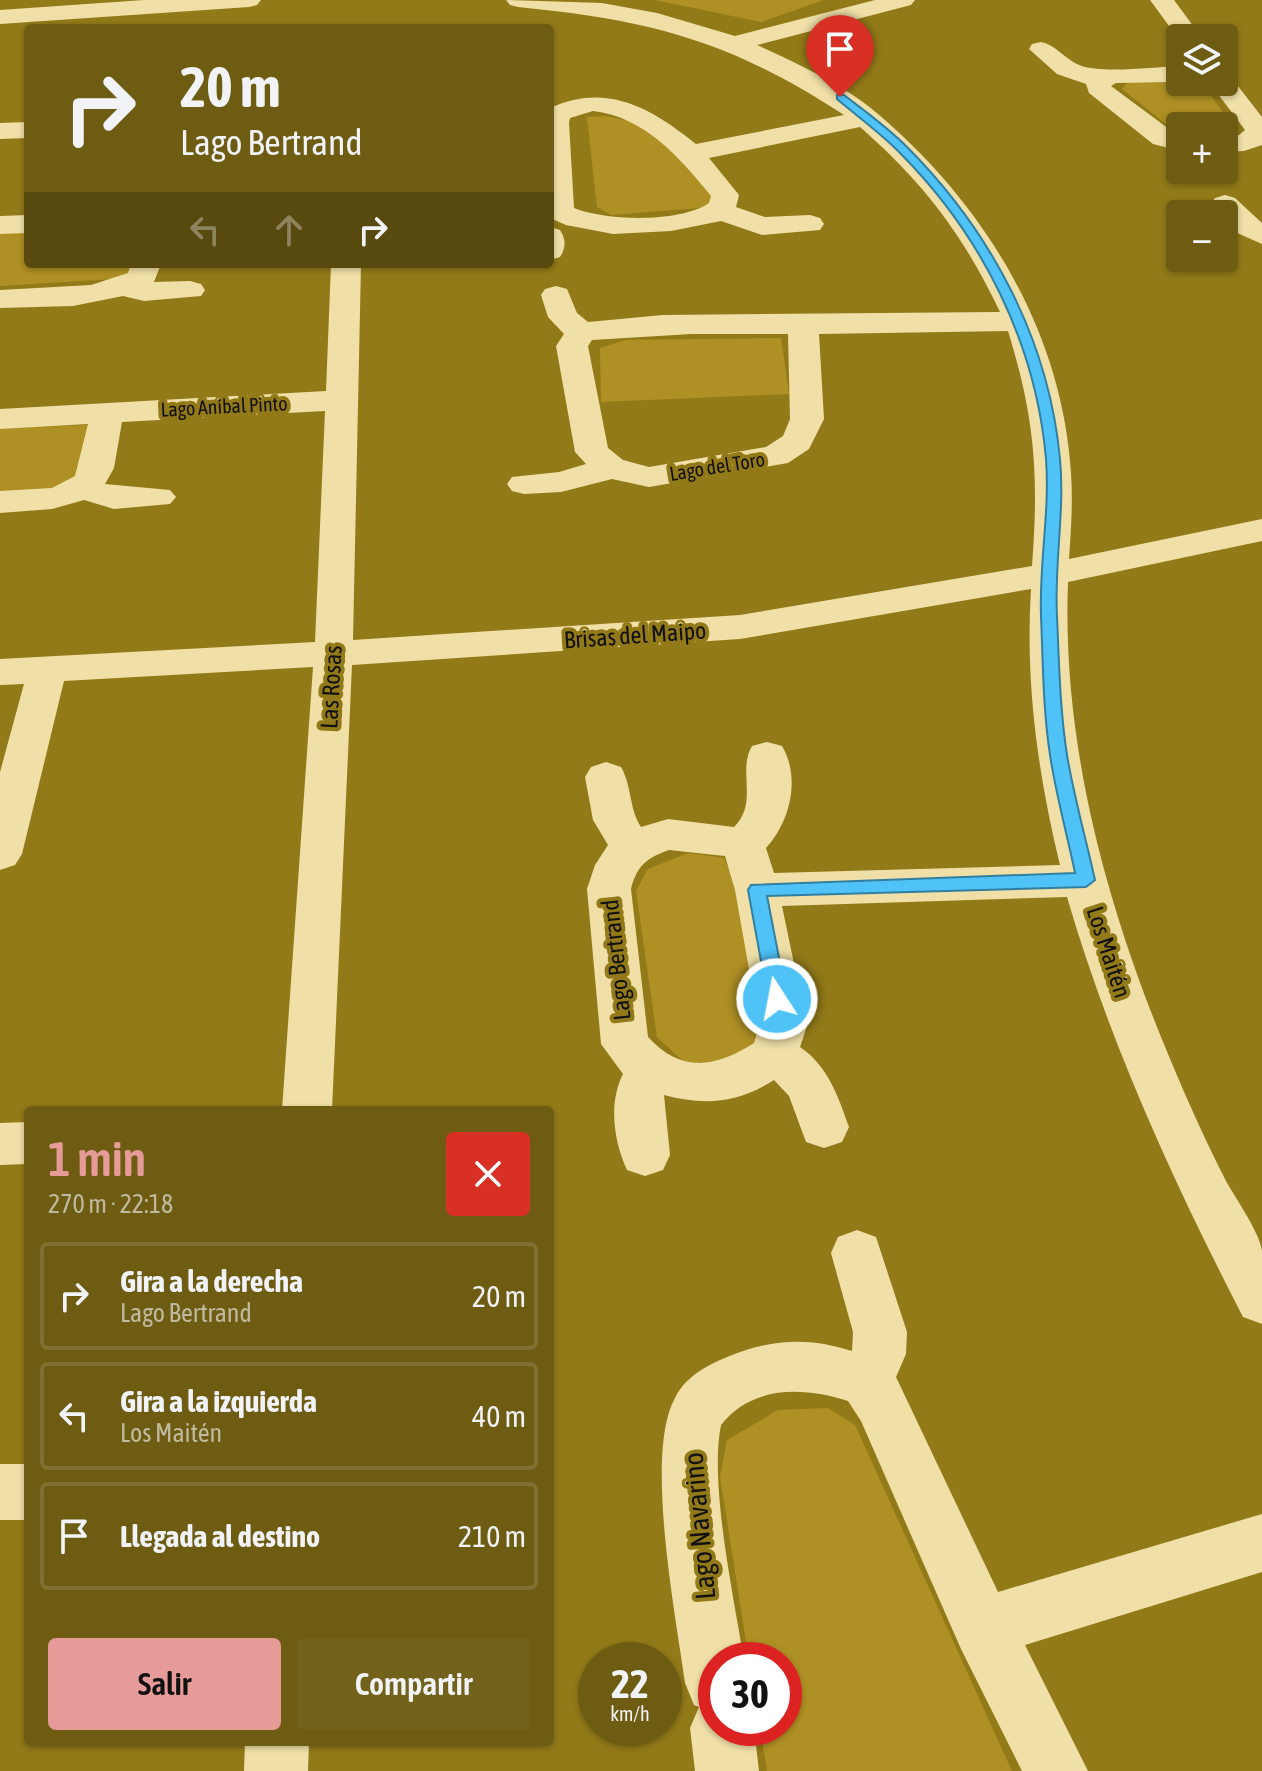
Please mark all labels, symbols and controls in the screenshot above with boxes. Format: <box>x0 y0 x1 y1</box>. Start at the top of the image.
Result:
pin <box>806 15 874 97</box>
map controls <box>1166 24 1238 272</box>
button: layers <box>1166 24 1238 96</box>
icon: arrive <box>818 27 862 71</box>
text: 20 m <box>180 55 281 119</box>
icon: right <box>48 56 152 160</box>
button: + <box>1166 112 1238 184</box>
text: Lago Bertrand <box>180 121 362 163</box>
button: − <box>1166 200 1238 272</box>
icon: left <box>183 208 227 252</box>
icon: ahead <box>267 208 311 252</box>
icon: right <box>351 208 395 252</box>
street label: Lago Aníbal Pinto <box>160 391 288 421</box>
street label: Lago del Toro <box>668 447 766 485</box>
street label: Brisas del Maipo <box>563 617 707 653</box>
street label: Las Rosas <box>315 645 347 729</box>
street label: Lago Bertrand <box>596 898 636 1022</box>
street label: Los Maitén <box>1082 903 1136 1001</box>
position arrow <box>735 957 819 1041</box>
text: 1 min <box>48 1131 146 1186</box>
button: close <box>446 1132 530 1216</box>
text: 270 m · 22:18 <box>48 1189 173 1219</box>
text: Gira a la derecha <box>120 1264 303 1298</box>
icon: right <box>52 1274 96 1318</box>
text: 20 m <box>472 1279 526 1313</box>
text: Lago Bertrand <box>120 1298 252 1328</box>
text: Gira a la izquierda <box>120 1384 317 1418</box>
icon: left <box>52 1394 96 1438</box>
text: 40 m <box>472 1399 526 1433</box>
text: Los Maitén <box>120 1418 222 1448</box>
street label: Lago Navarino <box>677 1451 721 1601</box>
icon: arrive <box>52 1514 96 1558</box>
text: Llegada al destino <box>120 1519 320 1553</box>
text: 210 m <box>458 1519 526 1553</box>
button: Salir <box>48 1638 281 1730</box>
button: Compartir <box>297 1638 530 1730</box>
speed limit sign: 30 <box>698 1642 802 1746</box>
text: 22 <box>611 1661 649 1706</box>
text: km/h <box>610 1702 650 1725</box>

